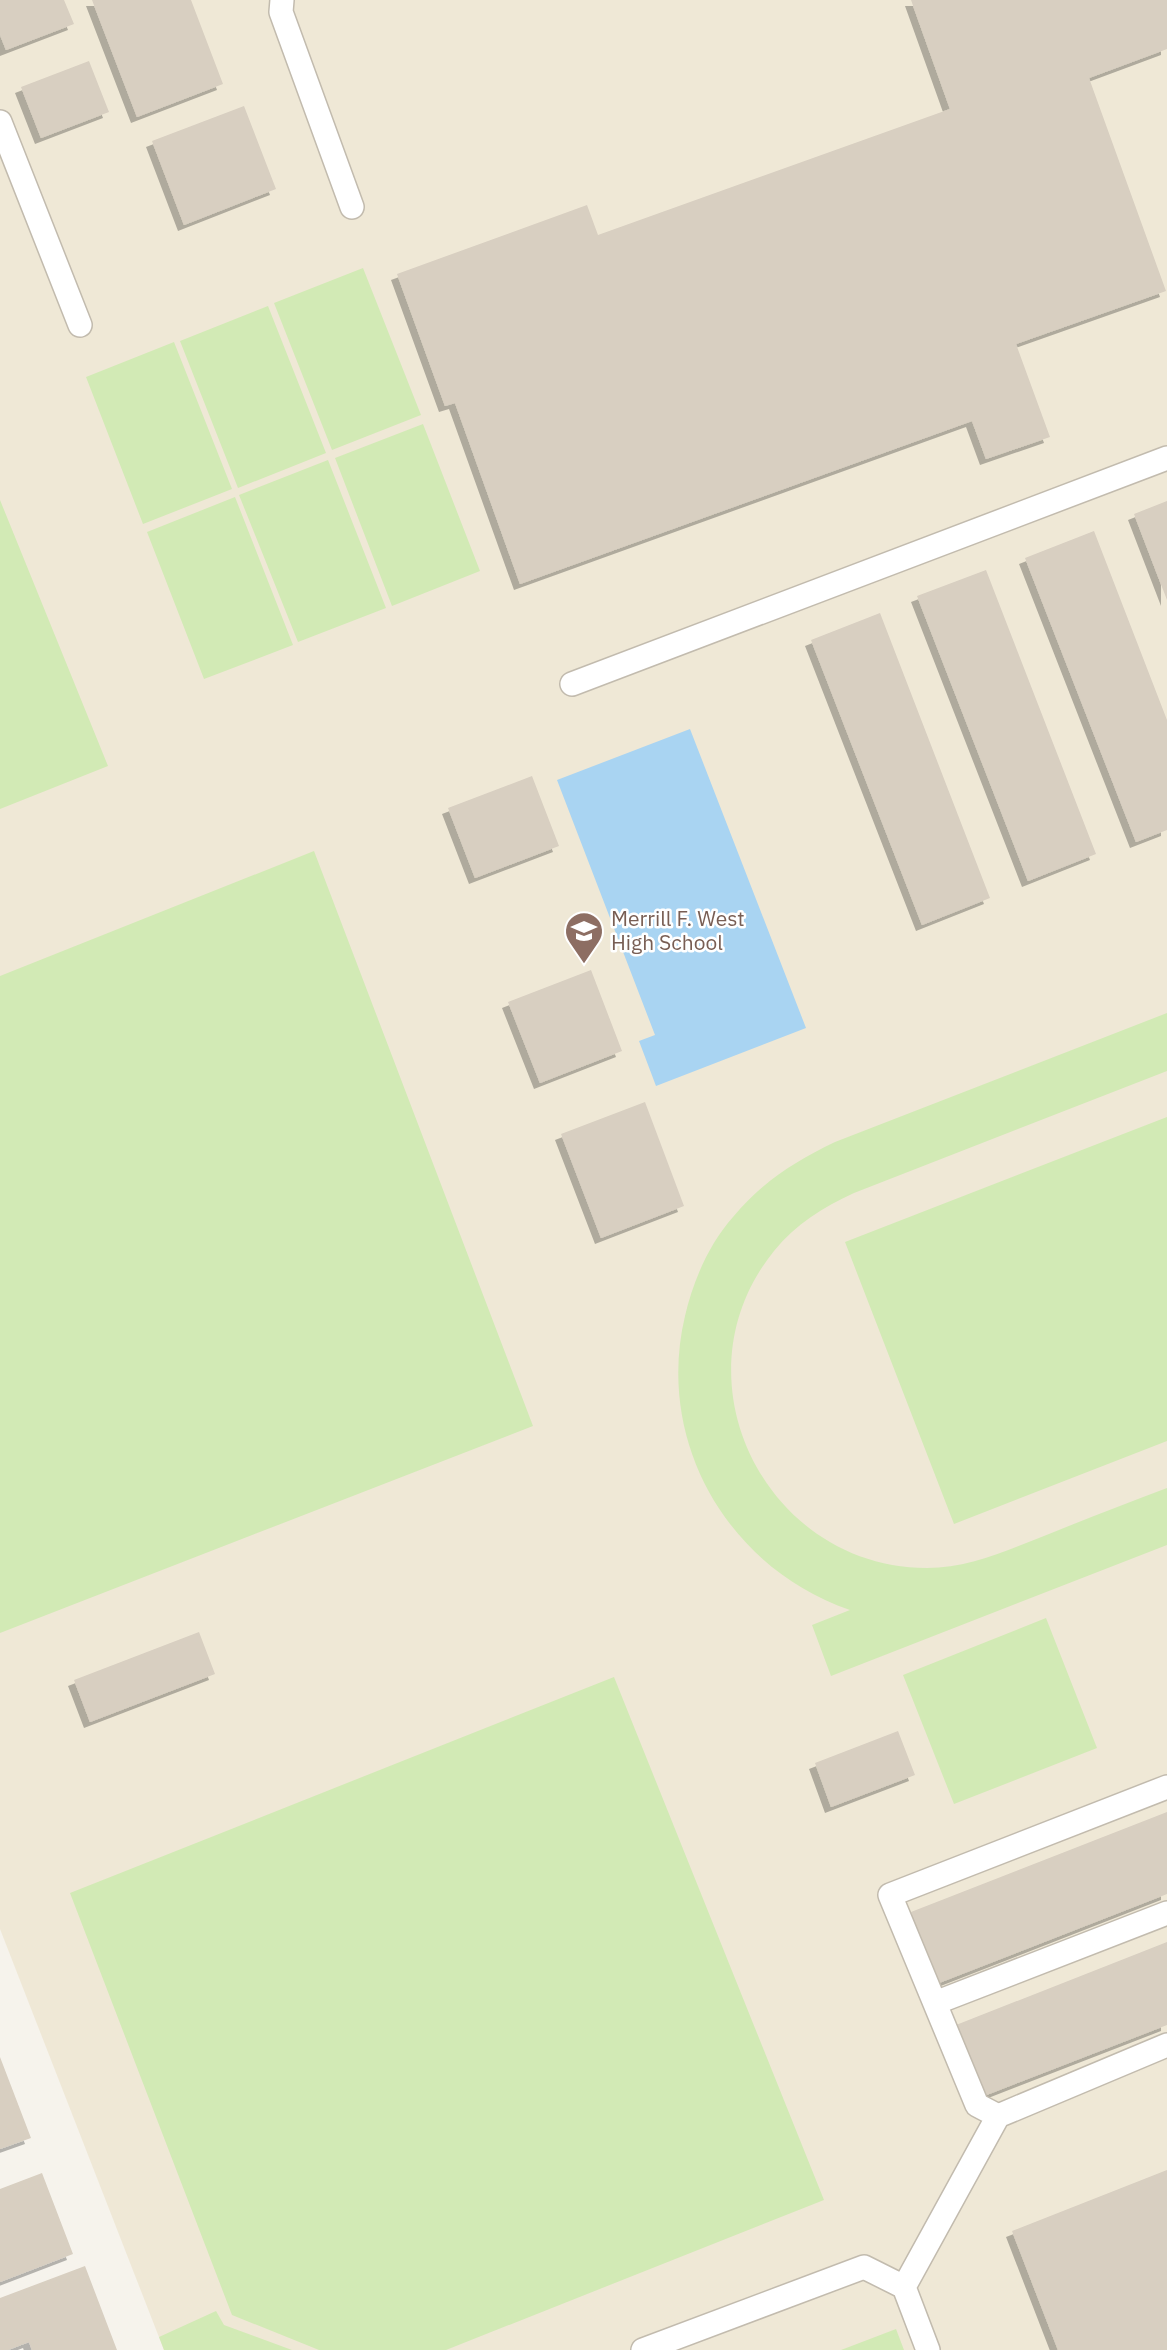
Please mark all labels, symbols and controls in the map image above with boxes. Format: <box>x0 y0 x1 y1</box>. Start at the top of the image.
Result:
place label: Merrill F. West High School <box>611 904 745 956</box>
school or university icon: Merrill F. West High School <box>563 910 605 965</box>

